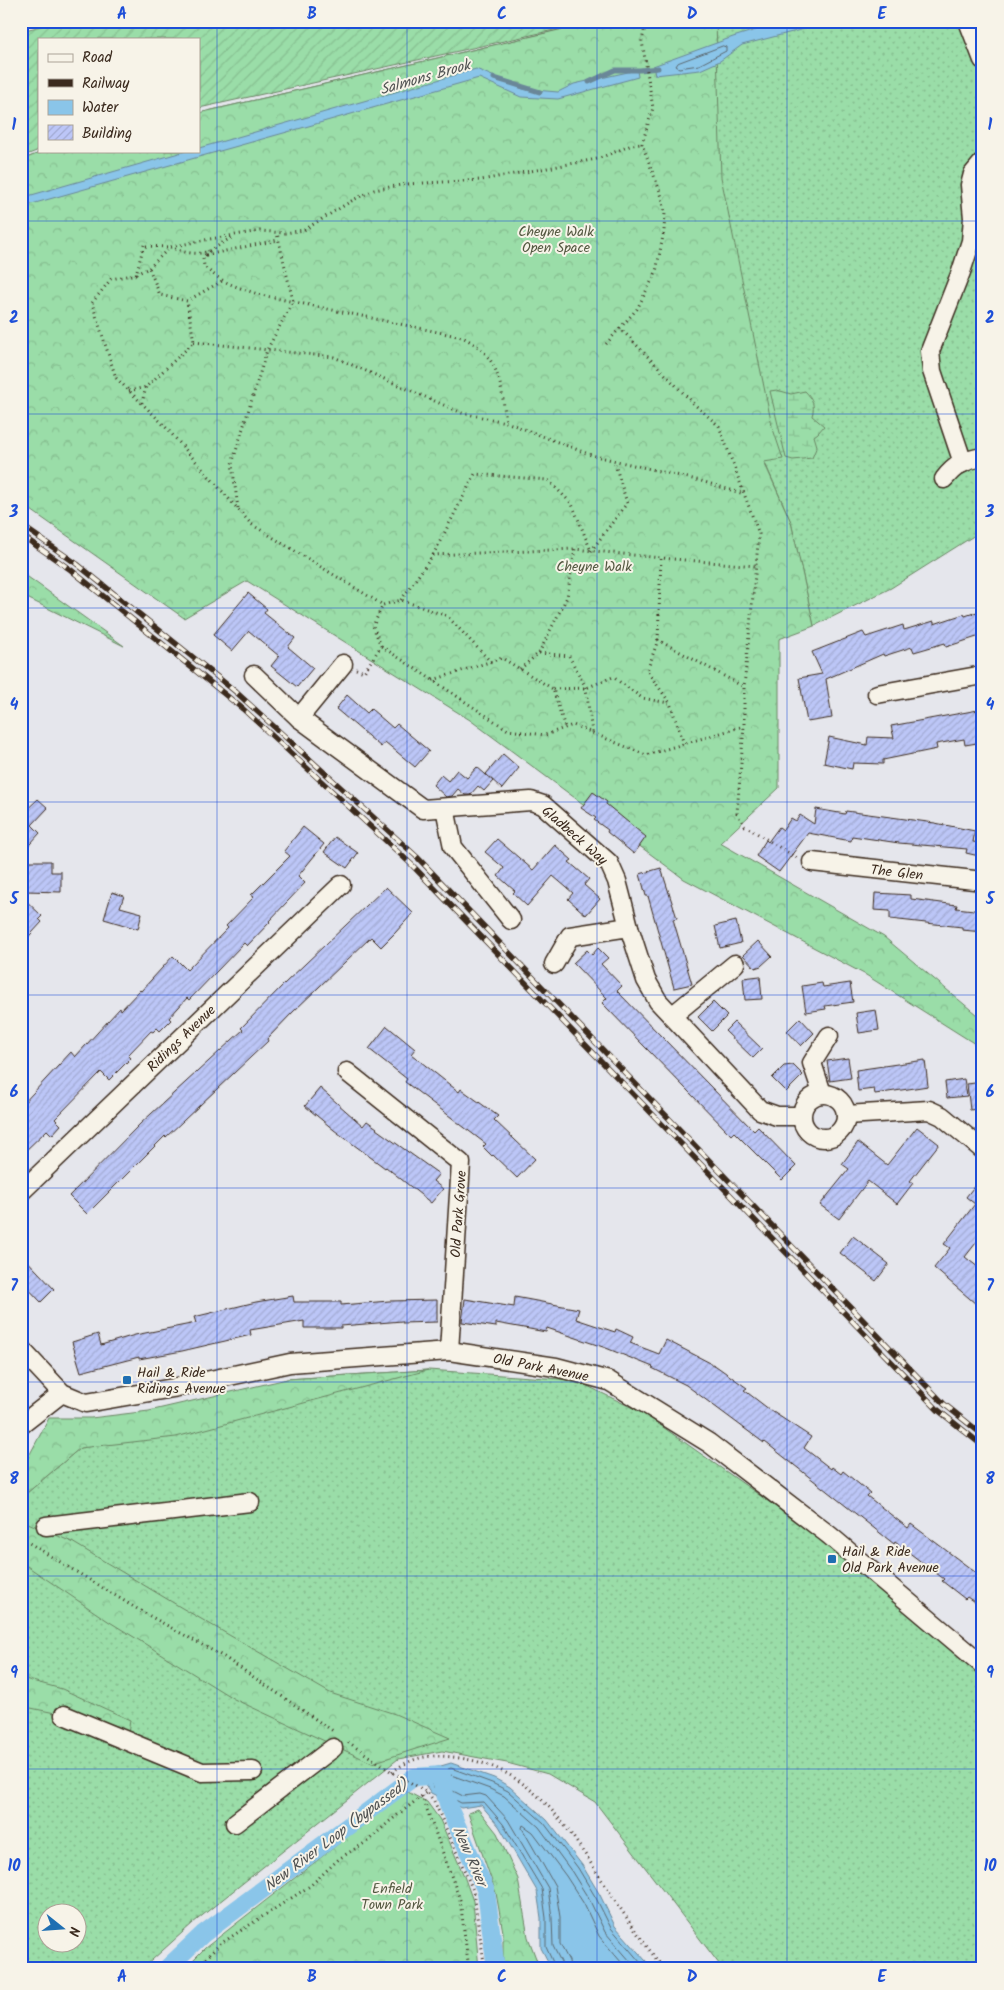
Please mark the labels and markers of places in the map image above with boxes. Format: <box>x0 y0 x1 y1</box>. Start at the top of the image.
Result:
place label: Hail & Ride Ridings Avenue <box>137 1362 226 1400</box>
marker: Hail & Ride Ridings Avenue <box>121 1374 133 1386</box>
place label: Hail & Ride Old Park Avenue <box>842 1541 940 1579</box>
marker: Hail & Ride Old Park Avenue <box>826 1553 838 1565</box>

